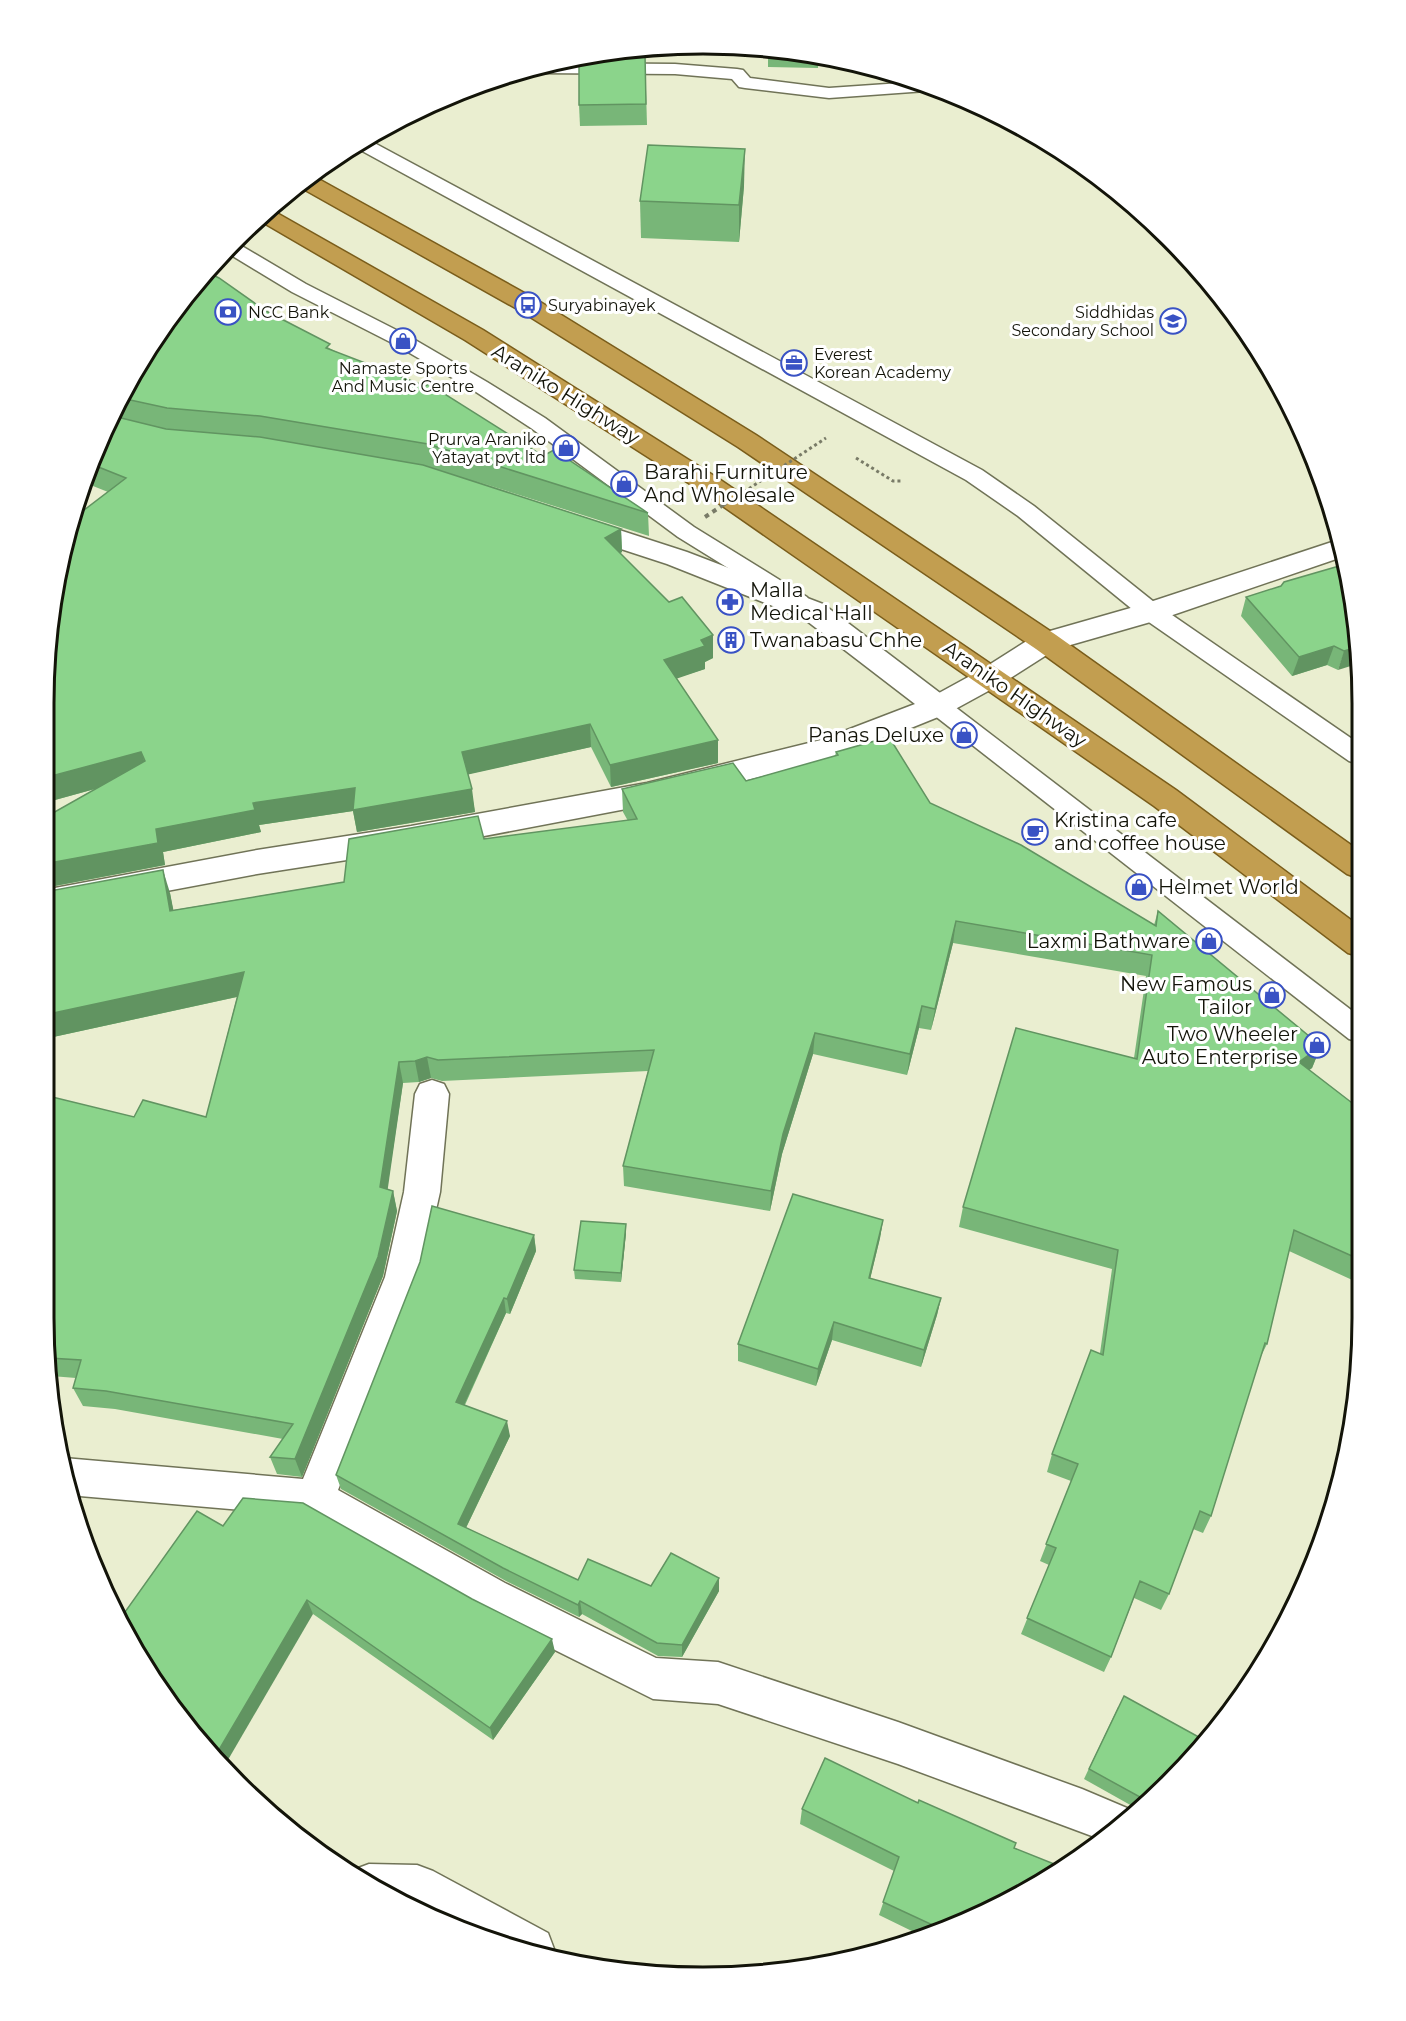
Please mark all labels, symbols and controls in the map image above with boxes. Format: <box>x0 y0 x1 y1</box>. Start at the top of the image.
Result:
bus stop icon: Suryabinayek <box>513 290 543 320</box>
place label: Suryabinayek <box>548 296 656 315</box>
bank icon: NCC Bank <box>213 297 243 327</box>
place label: NCC Bank <box>248 303 330 322</box>
place label: Siddhidas Secondary School <box>1011 303 1154 340</box>
school or university icon: Siddhidas Secondary School <box>1158 306 1188 336</box>
shop icon: Namaste Sports And Music Centre <box>388 326 418 356</box>
street label: Araniko Highway <box>488 339 644 449</box>
place label: Everest Korean Academy <box>814 345 951 382</box>
office icon: Everest Korean Academy <box>779 348 809 378</box>
place label: Namaste Sports And Music Centre <box>332 359 474 396</box>
place label: Prurva Araniko Yatayat pvt ltd <box>428 430 546 467</box>
shop icon: Prurva Araniko Yatayat pvt ltd <box>551 433 581 463</box>
place label: Barahi Furniture And Wholesale <box>644 460 808 507</box>
shop icon: Barahi Furniture And Wholesale <box>609 469 639 499</box>
place label: Malla Medical Hall <box>750 578 873 625</box>
pharmacy icon: Malla Medical Hall <box>715 587 745 617</box>
building icon: Twanabasu Chhe <box>716 625 746 655</box>
place label: Twanabasu Chhe <box>750 628 922 652</box>
street label: Araniko Highway <box>939 636 1092 753</box>
shop icon: Panas Deluxe <box>949 720 979 750</box>
place label: Panas Deluxe <box>808 723 944 747</box>
place label: Kristina cafe and coffee house <box>1054 808 1226 855</box>
cafe icon: Kristina cafe and coffee house <box>1020 817 1050 847</box>
shop icon: Helmet World <box>1124 872 1154 902</box>
place label: Helmet World <box>1158 875 1299 899</box>
shop icon: Laxmi Bathware <box>1194 926 1224 956</box>
place label: Laxmi Bathware <box>1027 929 1190 953</box>
place label: New Famous Tailor <box>1120 972 1252 1019</box>
shop icon: New Famous Tailor <box>1257 980 1287 1010</box>
place label: Two Wheeler Auto Enterprise <box>1142 1022 1298 1069</box>
shop icon: Two Wheeler Auto Enterprise <box>1302 1030 1332 1060</box>

